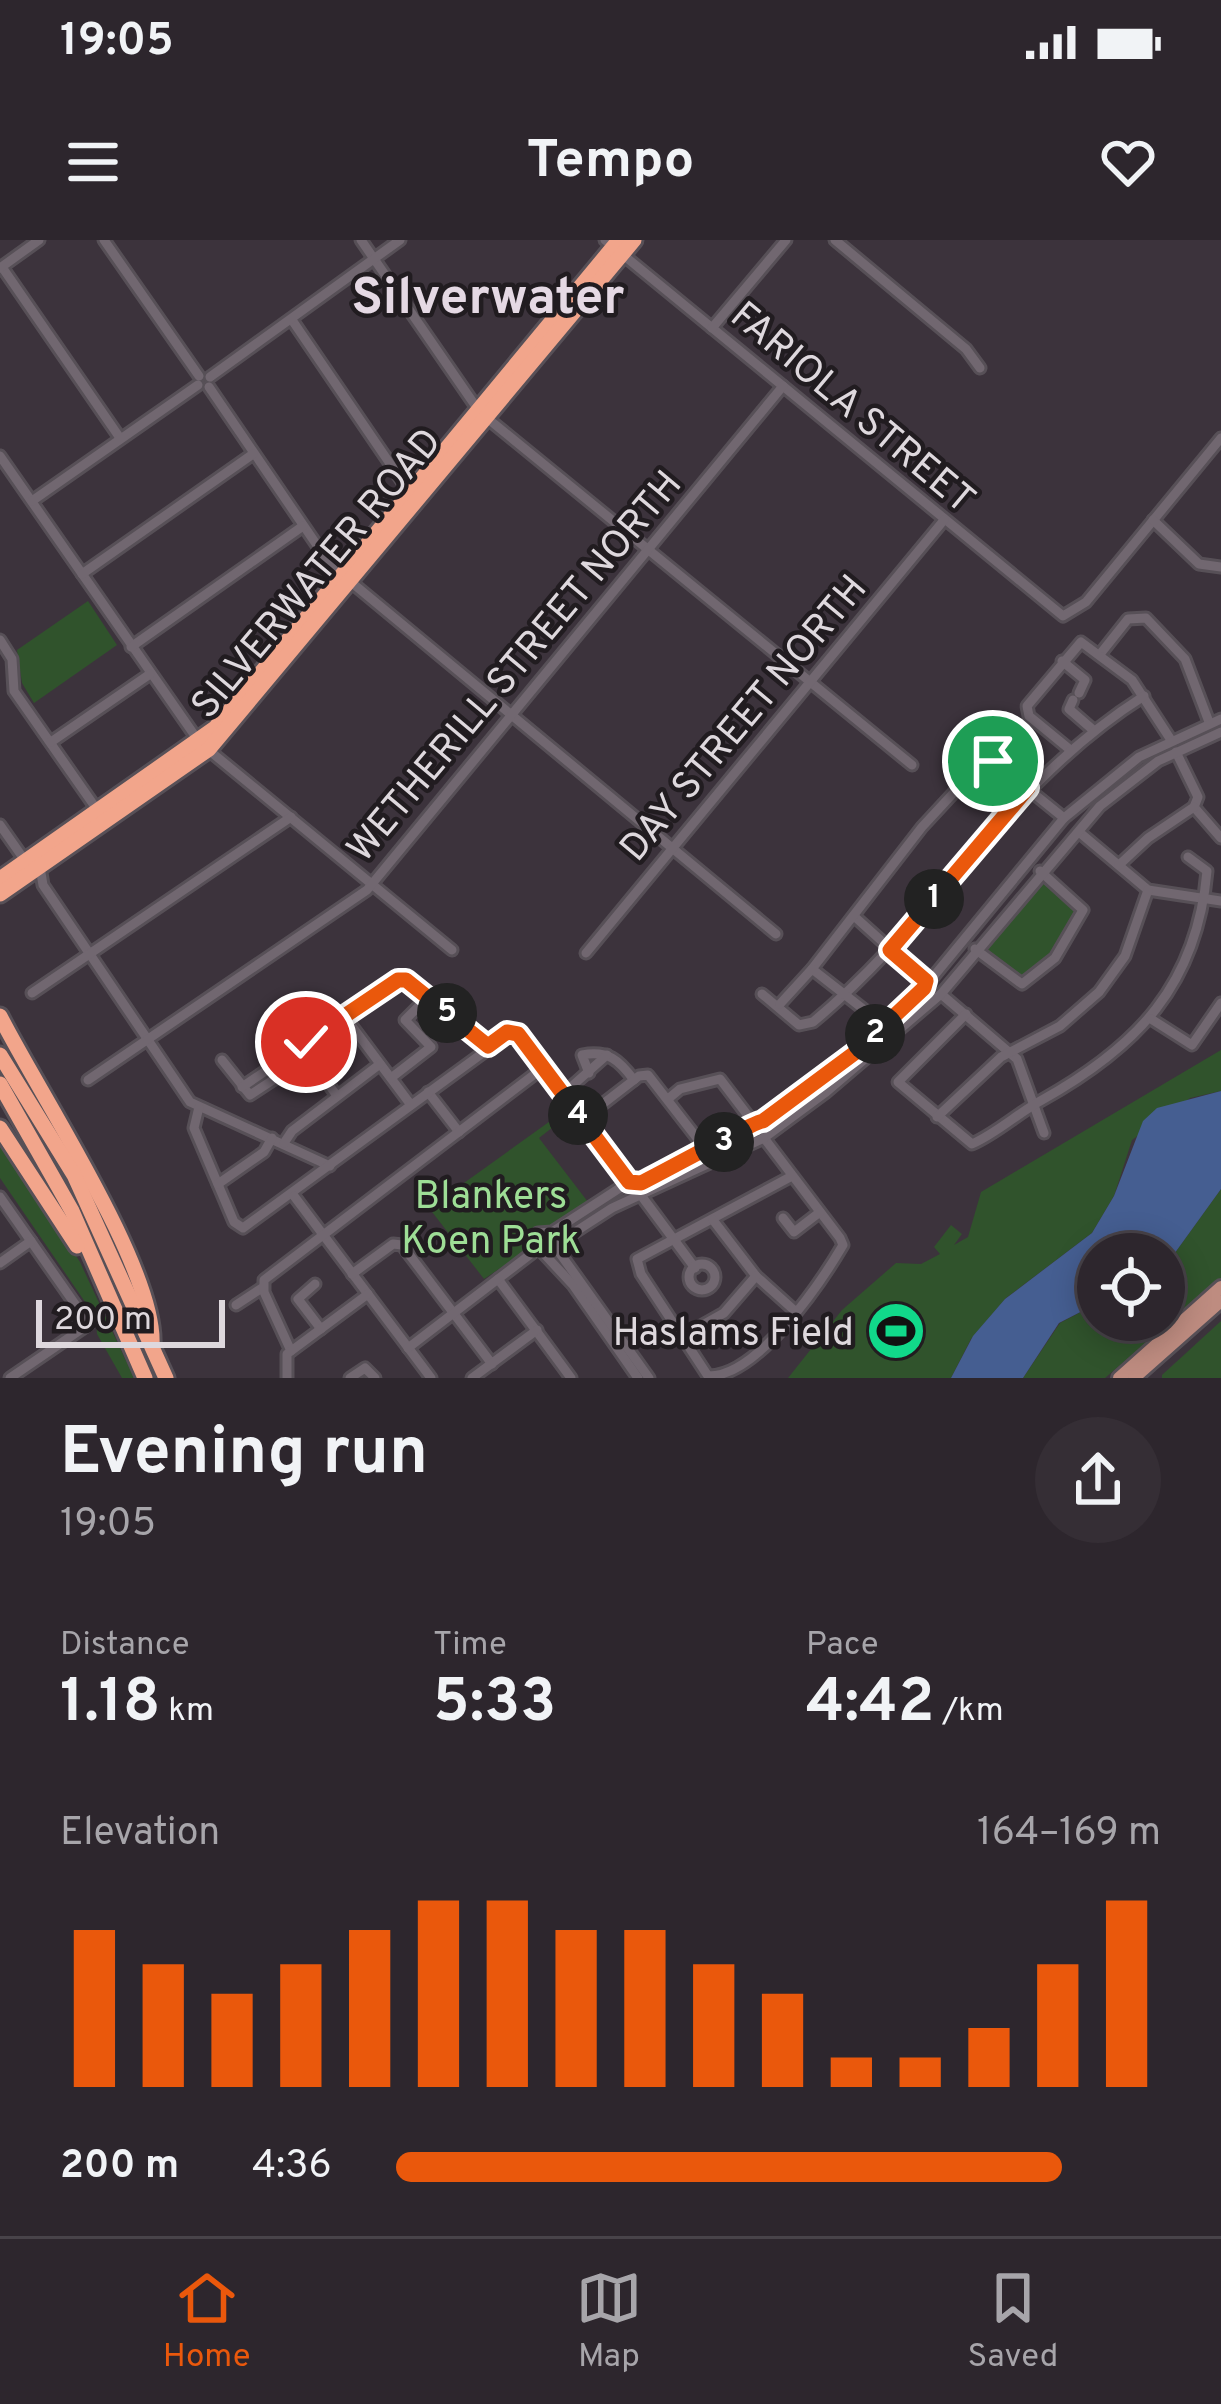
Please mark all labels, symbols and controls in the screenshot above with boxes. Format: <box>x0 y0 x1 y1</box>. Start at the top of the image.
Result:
text: 19:05 <box>60 14 174 71</box>
text: Tempo <box>527 128 694 197</box>
icon: menu <box>60 129 126 195</box>
icon: heart <box>1095 129 1161 195</box>
district label: Silverwater <box>351 268 625 333</box>
street label: FARIOLA STREET <box>719 293 983 526</box>
street label: SILVERWATER ROAD <box>183 419 454 730</box>
street label: WETHERILL STREET NORTH <box>338 462 695 874</box>
street label: DAY STREET NORTH <box>611 567 880 873</box>
pin <box>942 710 1044 812</box>
icon: arrive <box>960 728 1026 794</box>
pin: 1 <box>904 869 964 929</box>
text: 1 <box>927 878 941 920</box>
pin: 5 <box>417 983 477 1043</box>
pin <box>255 991 357 1093</box>
text: 5 <box>437 992 457 1034</box>
pin: 2 <box>845 1004 905 1064</box>
icon: check <box>273 1009 339 1075</box>
text: 2 <box>865 1013 885 1055</box>
pin: 4 <box>548 1085 608 1145</box>
text: 4 <box>567 1094 589 1136</box>
pin: 3 <box>694 1112 754 1172</box>
text: 3 <box>714 1121 734 1163</box>
park label: Blankers Koen Park <box>401 1174 581 1268</box>
map controls <box>1077 1233 1185 1341</box>
button: locate <box>1077 1233 1185 1341</box>
scale bar <box>36 1294 225 1347</box>
text: 200 m <box>54 1300 152 1342</box>
sports icon: Haslams Field <box>865 1300 927 1362</box>
place label: Haslams Field <box>612 1311 854 1360</box>
text: Evening run <box>60 1414 428 1497</box>
button: share <box>1035 1417 1161 1543</box>
text: 19:05 <box>60 1501 156 1550</box>
text: Distance <box>60 1625 190 1667</box>
text: Time <box>433 1625 507 1667</box>
text: Pace <box>806 1625 879 1667</box>
text: 1.18 <box>60 1667 161 1743</box>
text: 5:33 <box>433 1667 556 1743</box>
text: 4:42 <box>806 1667 934 1743</box>
text: km <box>161 1691 214 1733</box>
text: /km <box>934 1691 1004 1733</box>
text: Elevation <box>60 1810 220 1859</box>
text: 164–169 m <box>977 1810 1161 1859</box>
text: 200 m <box>60 2143 179 2192</box>
text: 4:36 <box>252 2143 332 2192</box>
tab: Home <box>163 2265 250 2379</box>
tab: Map <box>576 2265 642 2379</box>
tab: Saved <box>968 2265 1058 2379</box>

